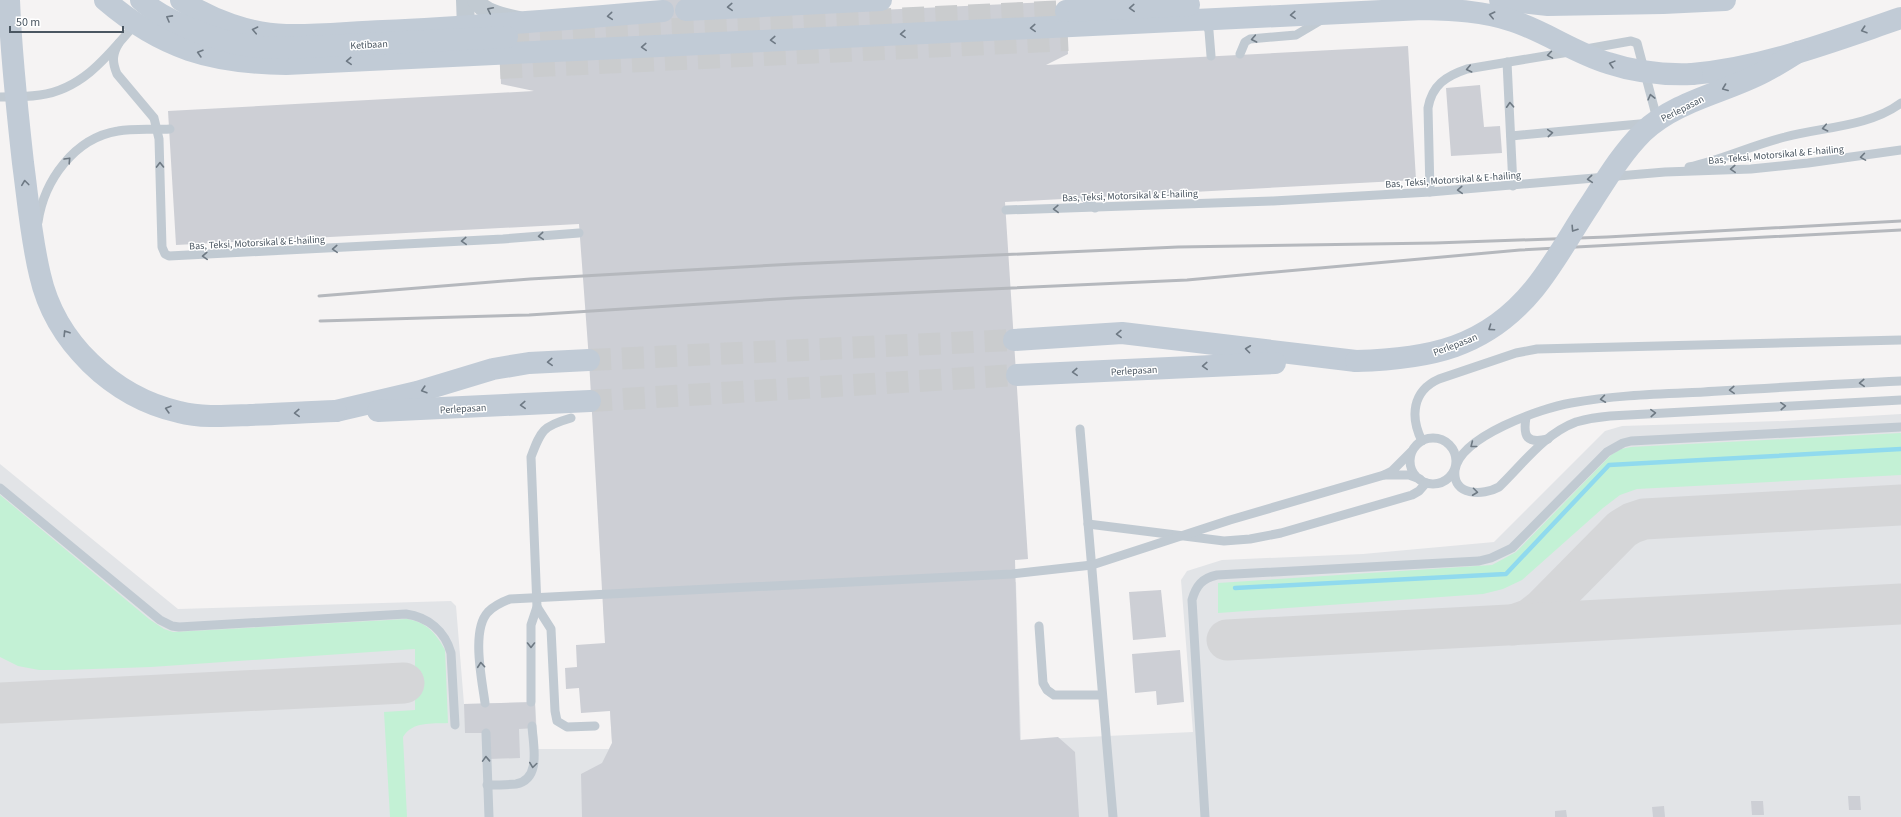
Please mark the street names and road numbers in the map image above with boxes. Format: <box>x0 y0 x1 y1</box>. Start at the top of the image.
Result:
street label: Ketibaan <box>350 37 388 53</box>
street label: Perlepasan <box>1659 92 1706 126</box>
street label: Bas, Teksi, Motorsikal & E-hailing <box>1708 142 1844 168</box>
street label: Bas, Teksi, Motorsikal & E-hailing <box>1385 168 1521 192</box>
street label: Bas, Teksi, Motorsikal & E-hailing <box>1062 187 1198 205</box>
street label: Bas, Teksi, Motorsikal & E-hailing <box>189 232 325 254</box>
street label: Perlepasan <box>1431 330 1480 360</box>
street label: Perlepasan <box>1110 363 1158 379</box>
street label: Perlepasan <box>439 401 487 417</box>

